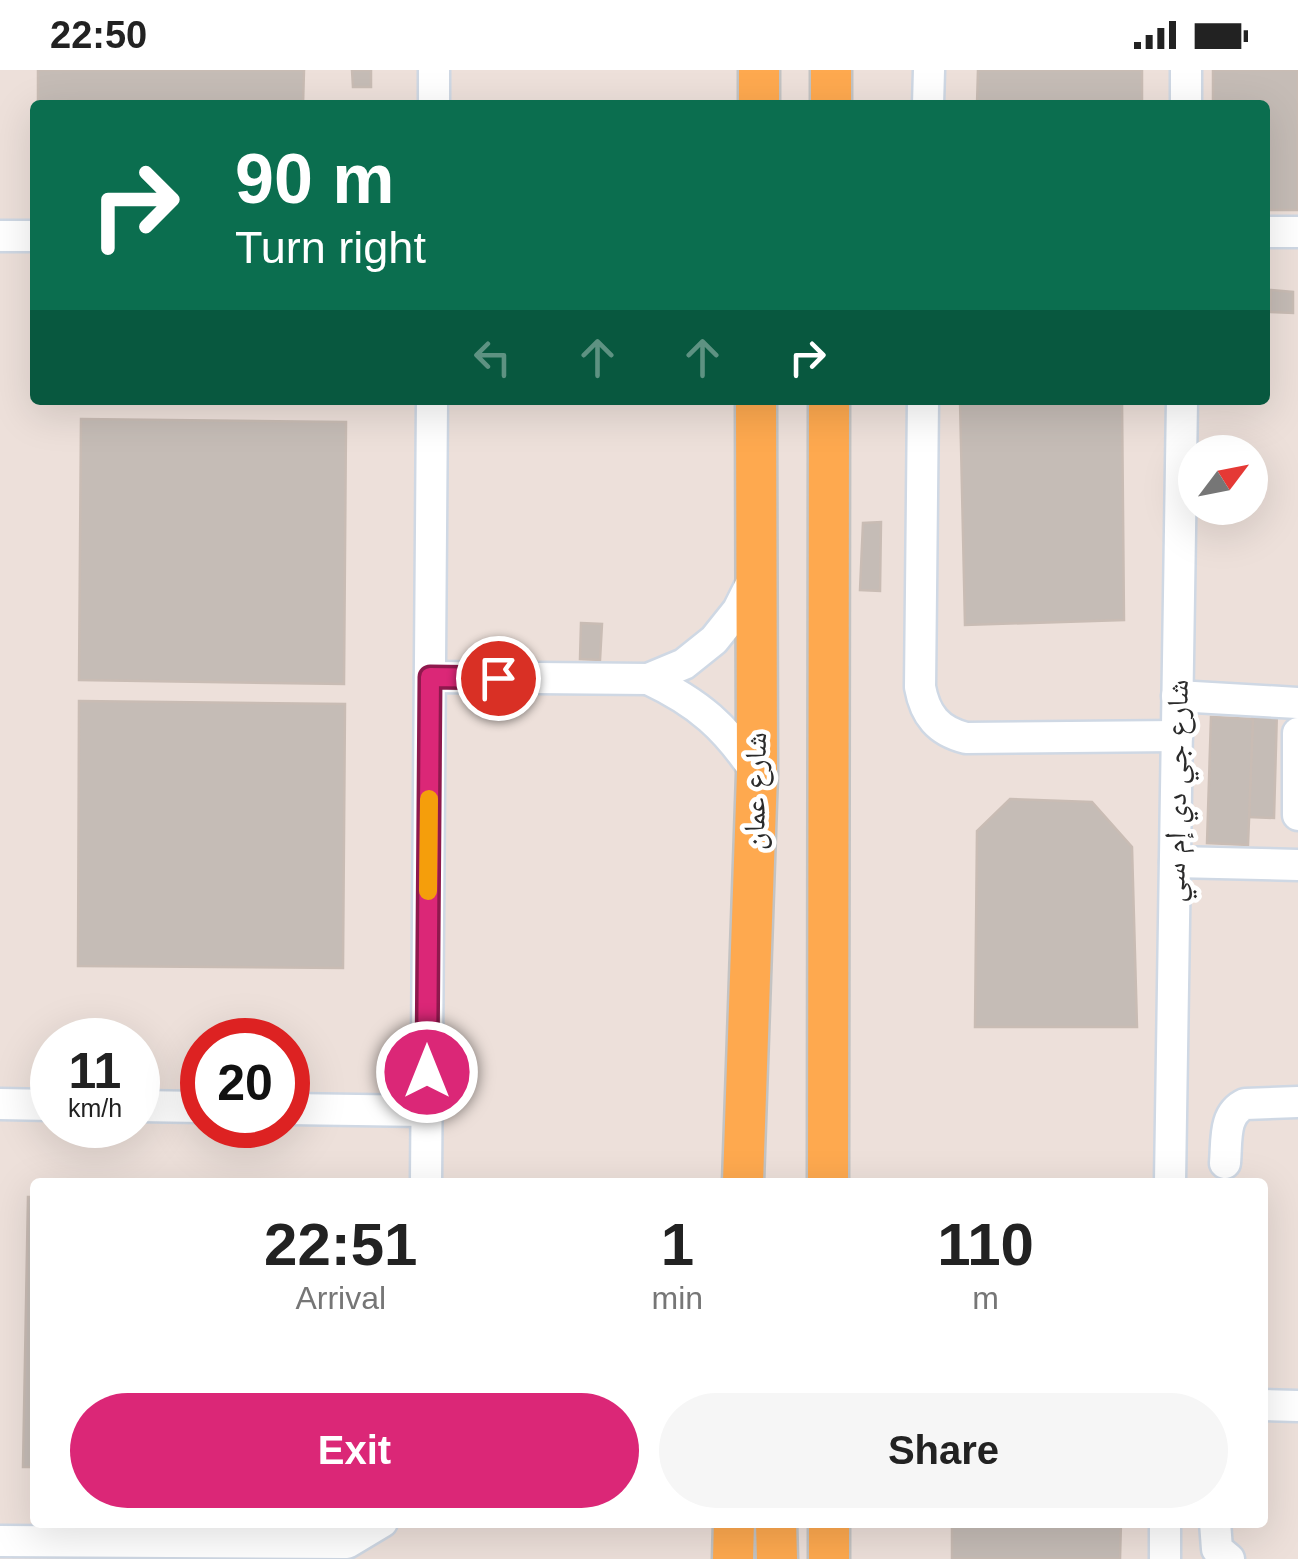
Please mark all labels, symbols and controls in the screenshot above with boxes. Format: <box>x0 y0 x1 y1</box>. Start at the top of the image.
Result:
text: 22:50 <box>50 14 147 56</box>
icon: right <box>70 140 200 270</box>
text: 90 m <box>235 140 395 218</box>
text: Turn right <box>235 222 426 273</box>
icon: left <box>465 330 520 385</box>
icon: ahead <box>570 330 625 385</box>
icon: ahead <box>675 330 730 385</box>
icon: right <box>780 330 835 385</box>
north arrow <box>1178 435 1268 525</box>
map controls <box>1178 435 1268 525</box>
pin <box>456 636 541 721</box>
icon: arrive <box>471 651 526 706</box>
street label: شارع جي دي إم سي <box>1157 679 1202 903</box>
street label: شارع عمان <box>737 732 775 850</box>
speed limit sign: 20 <box>180 1018 310 1148</box>
position arrow <box>375 1020 479 1124</box>
text: 11 <box>69 1043 121 1099</box>
text: km/h <box>68 1094 122 1122</box>
text: 22:51 <box>264 1211 418 1278</box>
text: 1 <box>661 1211 694 1278</box>
text: 110 <box>937 1211 1034 1278</box>
text: Arrival <box>295 1280 386 1316</box>
text: min <box>652 1280 703 1316</box>
text: m <box>972 1280 999 1316</box>
button: Exit <box>70 1393 639 1508</box>
button: Share <box>659 1393 1228 1508</box>

